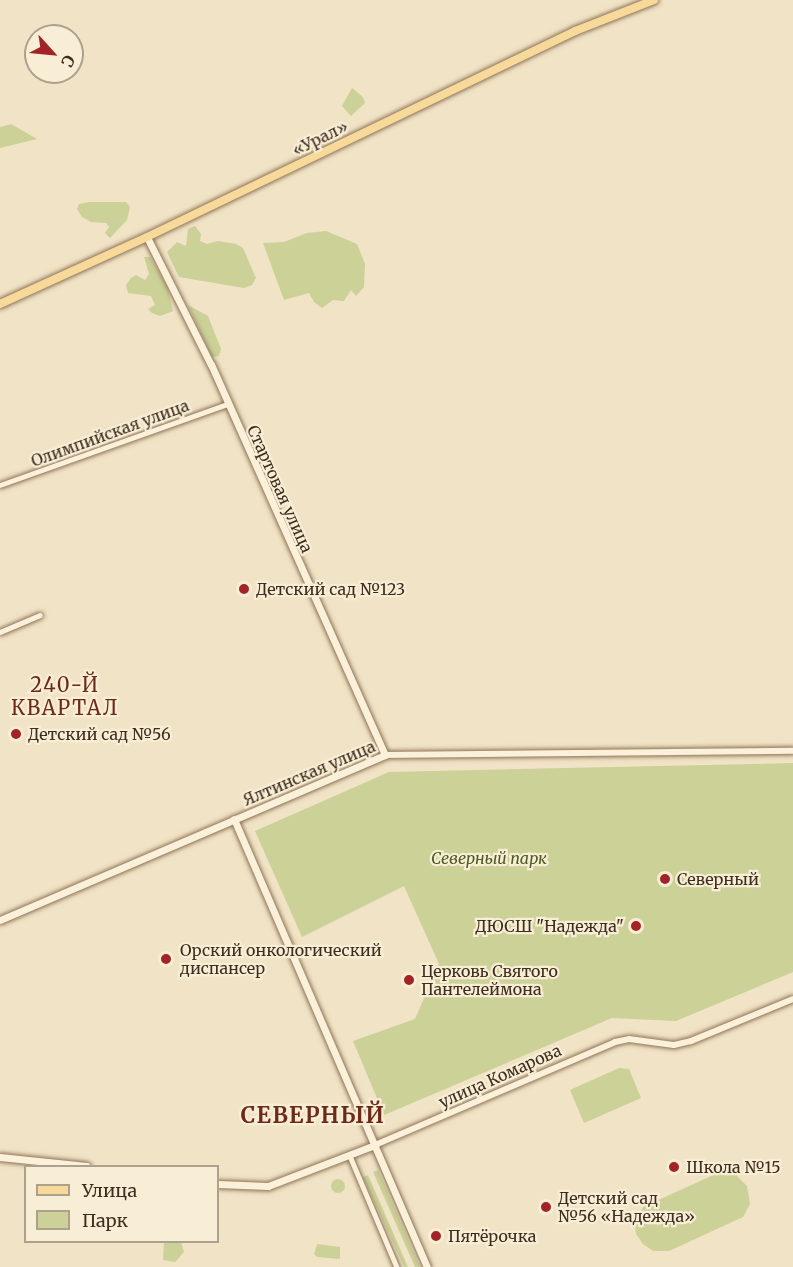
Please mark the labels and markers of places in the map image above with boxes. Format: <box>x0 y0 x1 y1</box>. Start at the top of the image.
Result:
place label: Детский сад №123 <box>256 579 405 599</box>
marker: Детский сад №123 <box>237 582 251 596</box>
place label: Детский сад №56 <box>28 724 171 744</box>
marker: Детский сад №56 <box>9 727 23 741</box>
place label: Северный <box>677 869 759 889</box>
marker: Северный <box>658 872 672 886</box>
place label: ДЮСШ "Надежда" <box>475 916 624 936</box>
marker: ДЮСШ "Надежда" <box>629 919 643 933</box>
place label: Орский онкологический диспансер <box>180 940 382 978</box>
marker: Орский онкологический диспансер <box>157 950 175 968</box>
place label: Церковь Святого Пантелеймона <box>421 961 558 999</box>
marker: Церковь Святого Пантелеймона <box>402 973 416 987</box>
place label: Школа №15 <box>686 1157 781 1177</box>
marker: Школа №15 <box>667 1160 681 1174</box>
place label: Детский сад №56 «Надежда» <box>558 1188 695 1226</box>
marker: Детский сад №56 «Надежда» <box>539 1200 553 1214</box>
place label: Пятёрочка <box>448 1226 536 1246</box>
marker: Пятёрочка <box>429 1229 443 1243</box>

